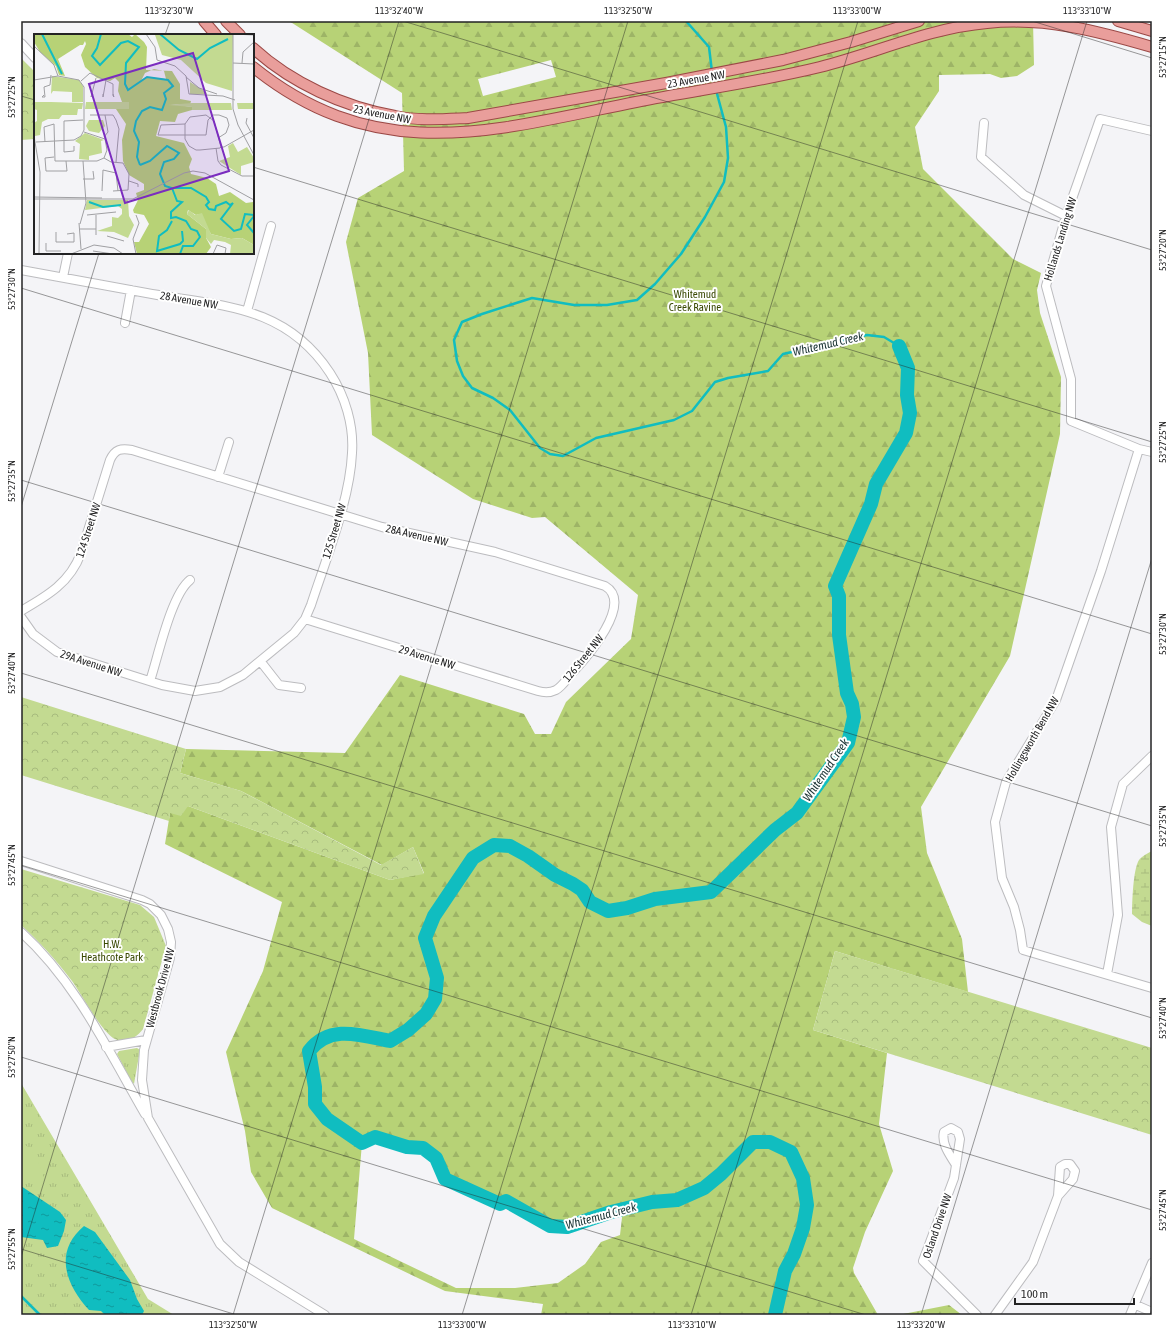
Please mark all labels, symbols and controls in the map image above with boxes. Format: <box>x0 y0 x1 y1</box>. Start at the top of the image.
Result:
text: 113°32'30"W <box>145 5 194 16</box>
text: 113°32'40"W <box>375 5 424 16</box>
text: 113°32'50"W <box>604 5 653 16</box>
text: 113°33'00"W <box>833 5 882 16</box>
text: 113°33'10"W <box>1063 5 1112 16</box>
inset map <box>34 34 254 254</box>
text: 53°27'15"N <box>1157 36 1168 78</box>
street label: 23 Avenue NW <box>666 68 726 90</box>
text: 53°27'25"N <box>6 76 17 118</box>
street label: 23 Avenue NW <box>352 103 412 125</box>
street label: Hollands Landing NW <box>1042 196 1078 282</box>
text: 53°27'20"N <box>1157 229 1168 271</box>
text: 53°27'30"N <box>6 268 17 310</box>
park label: Whitemud Creek Ravine <box>669 288 721 313</box>
street label: 28 Avenue NW <box>159 289 219 311</box>
water label: Whitemud Creek <box>791 329 866 359</box>
text: 53°27'25"N <box>1157 421 1168 463</box>
text: 53°27'35"N <box>6 460 17 502</box>
street label: 124 Street NW <box>73 501 103 559</box>
street label: 125 Street NW <box>320 502 348 560</box>
street label: 28A Avenue NW <box>385 522 449 548</box>
text: 53°27'30"N <box>1157 613 1168 655</box>
street label: 126 Street NW <box>560 632 606 684</box>
street label: 29 Avenue NW <box>397 643 457 671</box>
street label: 29A Avenue NW <box>59 647 123 679</box>
text: 53°27'40"N <box>6 652 17 694</box>
street label: Hollingsworth Bend NW <box>1003 695 1061 783</box>
water label: Whitemud Creek <box>800 736 852 804</box>
text: 53°27'35"N <box>1157 805 1168 847</box>
text: 53°27'45"N <box>6 844 17 886</box>
park label: H.W. Heathcote Park <box>81 938 143 963</box>
street label: Westbrook Drive NW <box>144 947 176 1029</box>
text: 53°27'40"N <box>1157 997 1168 1039</box>
text: 53°27'50"N <box>6 1036 17 1078</box>
text: 53°27'45"N <box>1157 1189 1168 1231</box>
street label: Osland Drive NW <box>920 1192 954 1260</box>
water label: Whitemud Creek <box>564 1200 638 1232</box>
text: 53°27'55"N <box>6 1228 17 1270</box>
scale bar <box>1015 1280 1134 1306</box>
text: 100 m <box>1021 1287 1048 1301</box>
text: 113°32'50"W <box>209 1319 258 1330</box>
text: 113°33'00"W <box>438 1319 487 1330</box>
text: 113°33'10"W <box>668 1319 717 1330</box>
text: 113°33'20"W <box>897 1319 946 1330</box>

